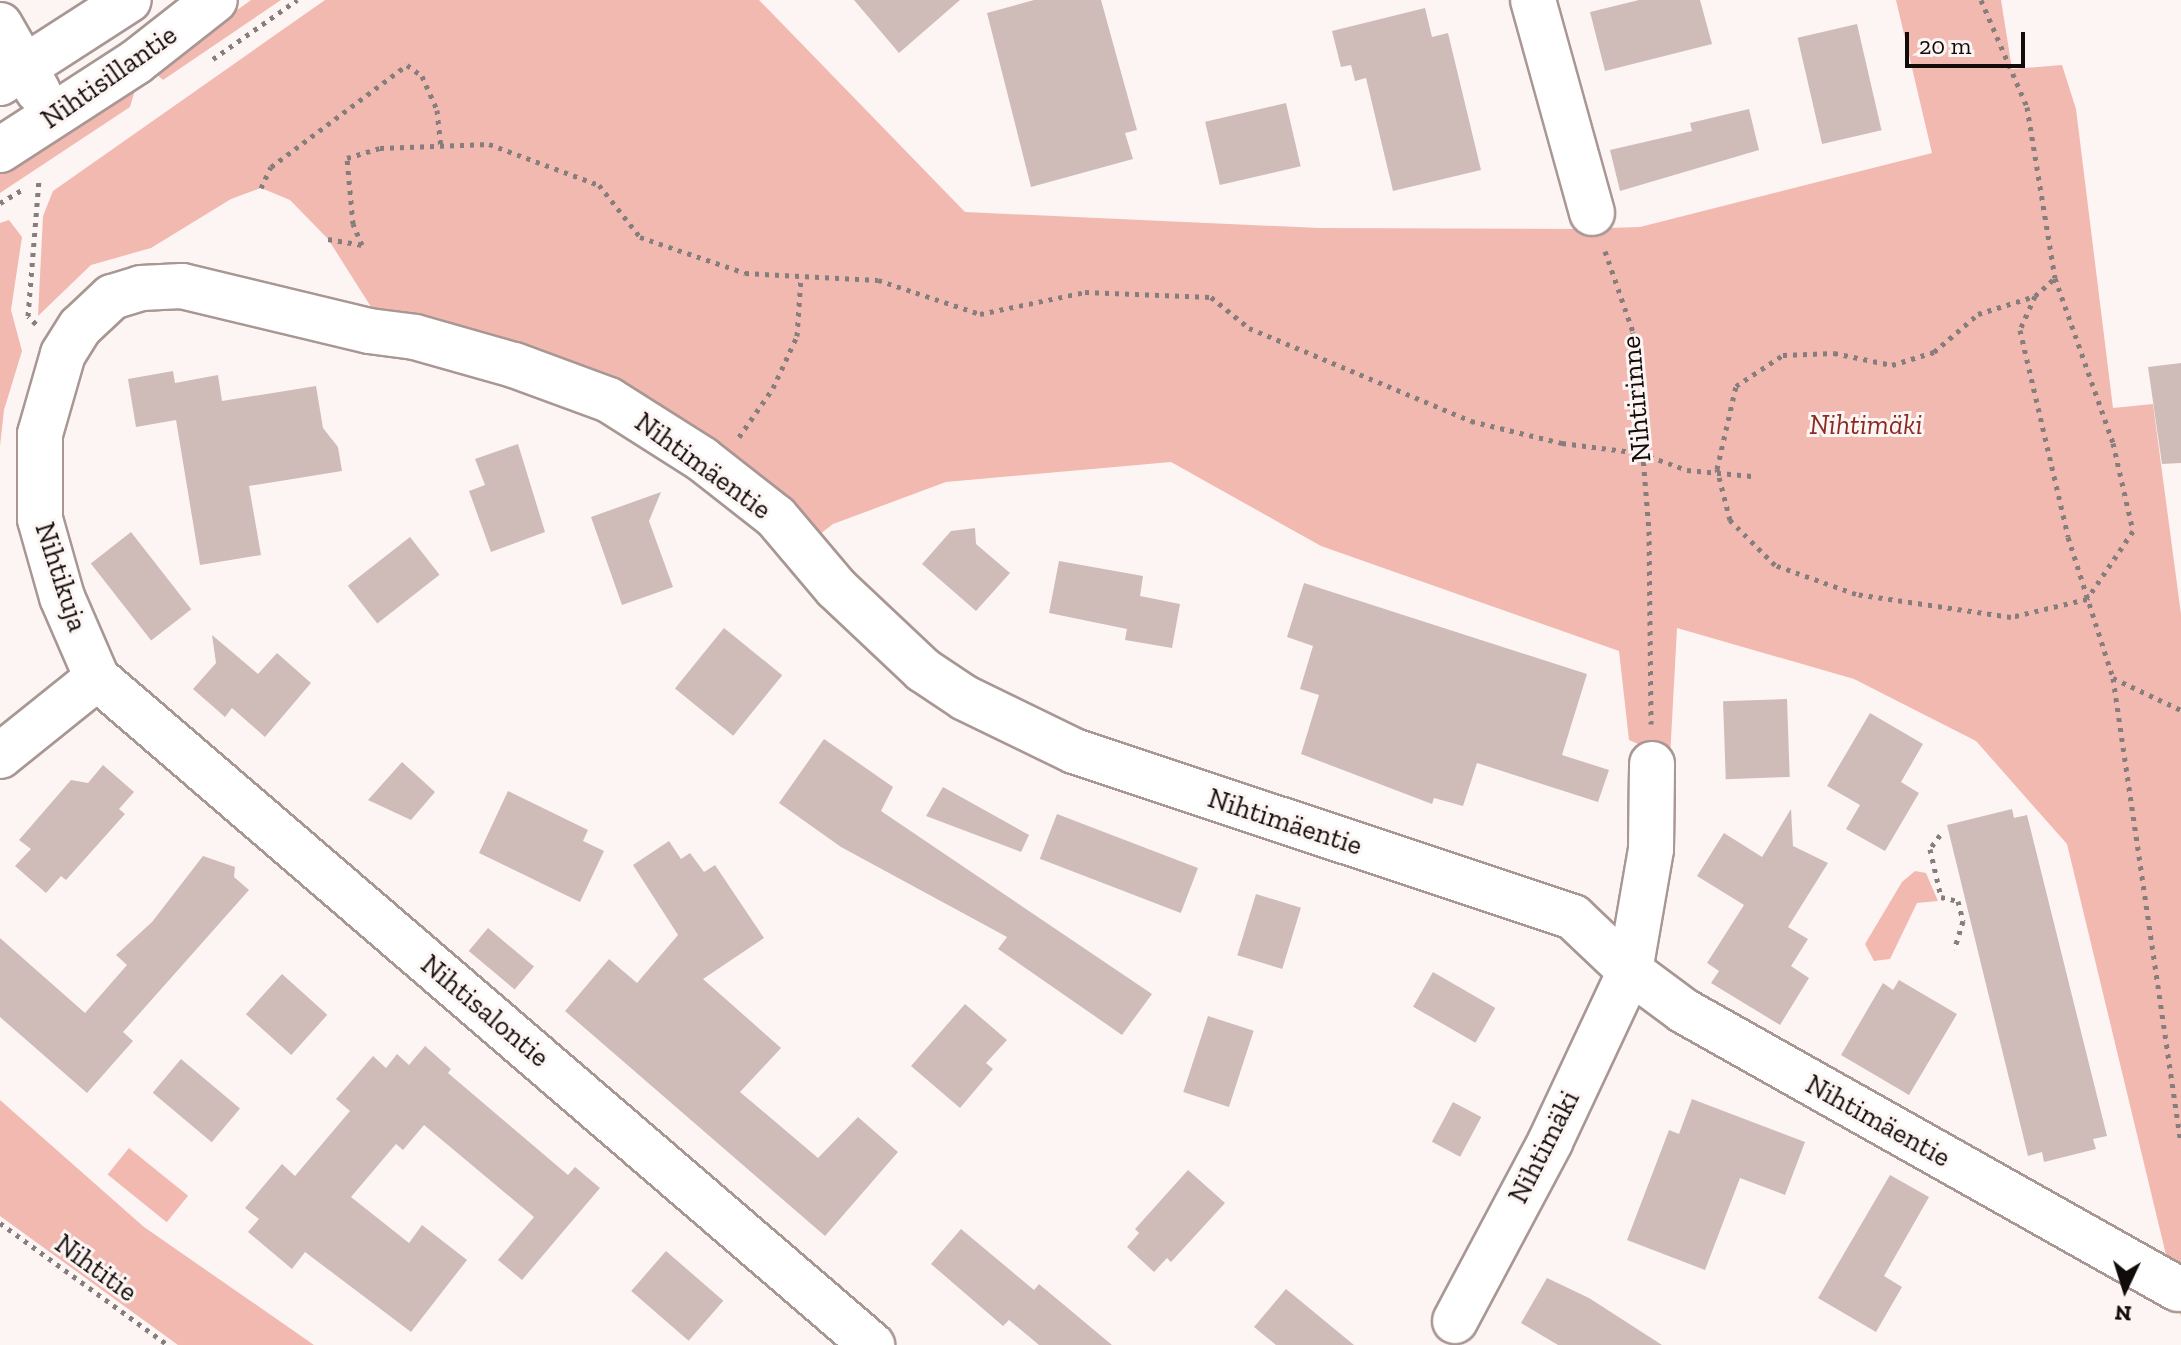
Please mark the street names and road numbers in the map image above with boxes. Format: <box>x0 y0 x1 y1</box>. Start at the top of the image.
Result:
street label: Nihtisillantie <box>35 18 183 136</box>
street label: Nihtirinne <box>1614 334 1658 464</box>
street label: Nihtimäentie <box>628 405 778 527</box>
street label: Nihtikuja <box>28 518 94 636</box>
street label: Nihtimäentie <box>1204 781 1366 863</box>
street label: Nihtisalontie <box>414 948 556 1074</box>
street label: Nihtimäentie <box>1800 1067 1956 1175</box>
street label: Nihtimäki <box>1501 1085 1587 1209</box>
street label: Nihtitie <box>48 1227 144 1309</box>

